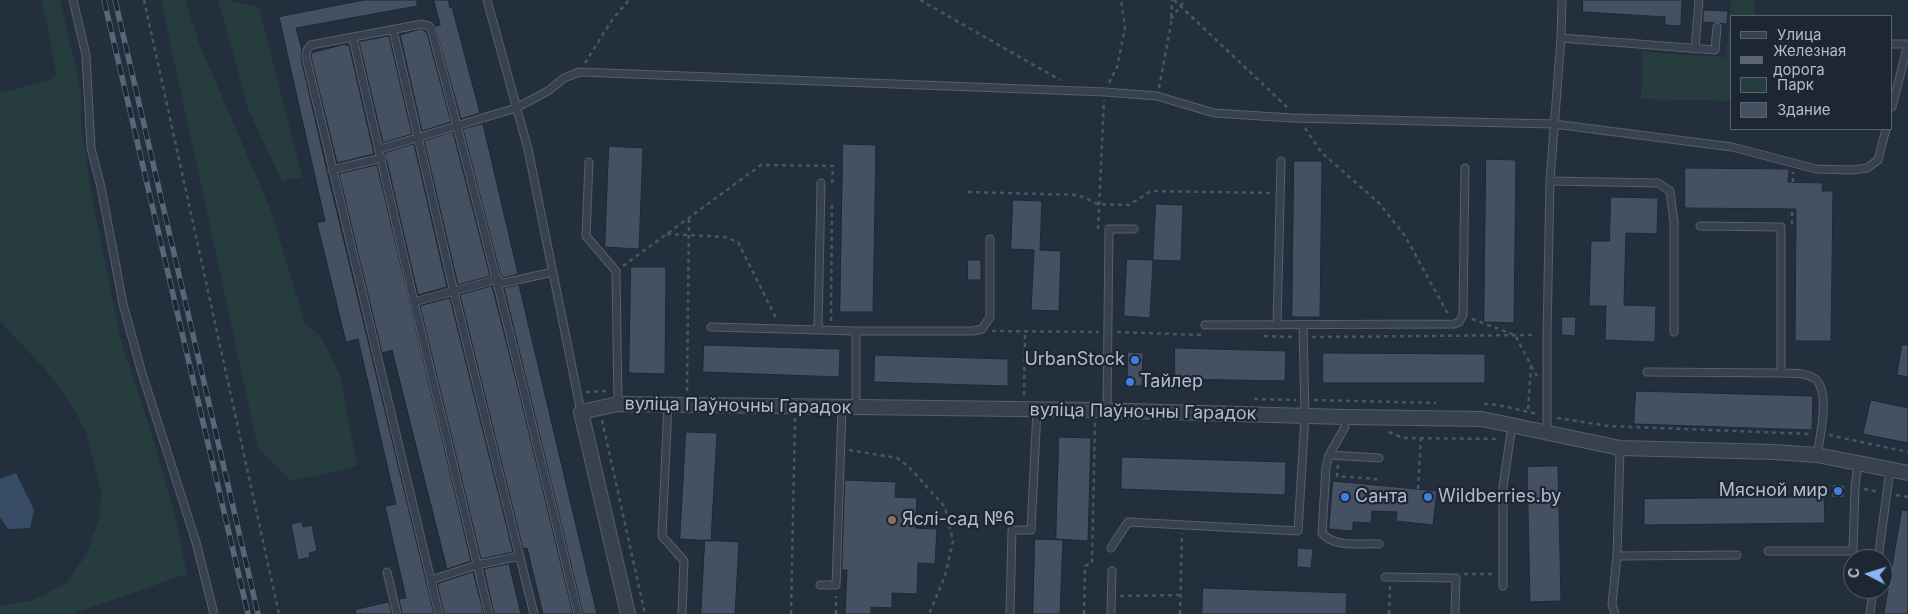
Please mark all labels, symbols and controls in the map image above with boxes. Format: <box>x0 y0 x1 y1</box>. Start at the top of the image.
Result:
legend <box>1730 15 1893 130</box>
text: Улица <box>1777 25 1821 44</box>
text: Железная дорога <box>1773 41 1846 79</box>
text: Парк <box>1777 75 1814 94</box>
text: Здание <box>1777 100 1831 119</box>
place label: UrbanStock <box>1024 349 1125 371</box>
marker: UrbanStock <box>1129 354 1141 366</box>
place label: Тайлер <box>1140 371 1203 393</box>
marker: Тайлер <box>1124 376 1136 388</box>
street label: вуліца Паўночны Гарадок <box>624 393 852 419</box>
street label: вуліца Паўночны Гарадок <box>1029 399 1257 425</box>
place label: Мясной мир <box>1719 480 1828 502</box>
marker: Мясной мир <box>1832 485 1844 497</box>
place label: Санта <box>1355 486 1407 508</box>
place label: Wildberries.by <box>1438 486 1561 508</box>
marker: Санта <box>1339 491 1351 503</box>
marker: Wildberries.by <box>1422 491 1434 503</box>
place label: Яслі-сад №6 <box>902 509 1015 531</box>
marker: Яслі-сад №6 <box>886 514 898 526</box>
north arrow <box>1843 549 1893 599</box>
text: С <box>1845 567 1862 579</box>

